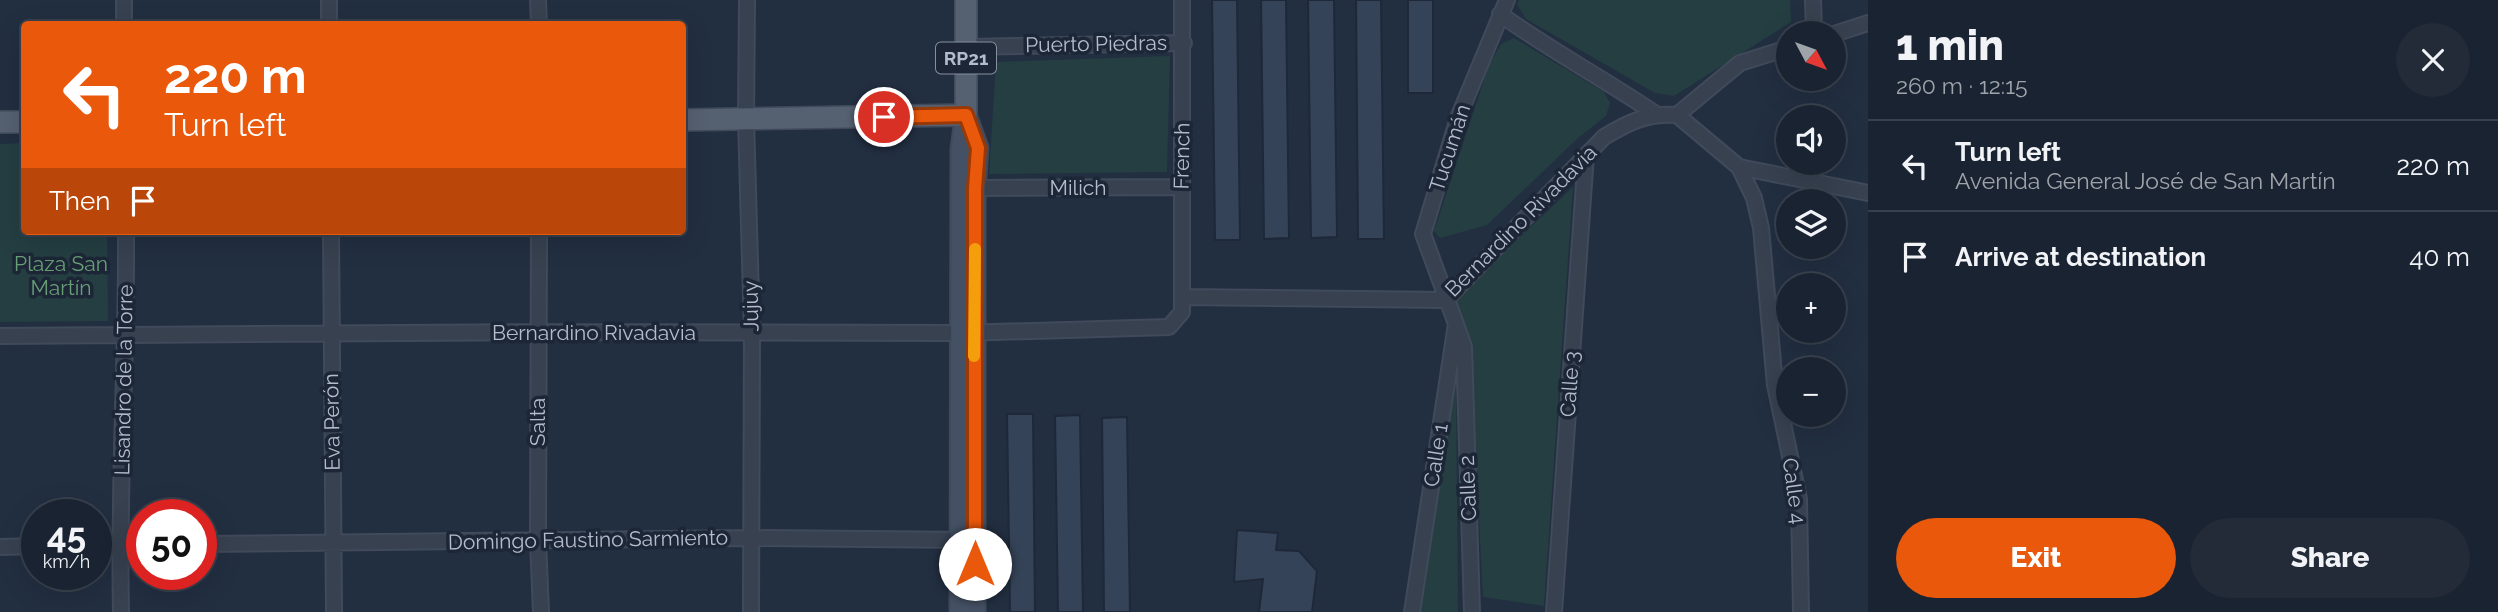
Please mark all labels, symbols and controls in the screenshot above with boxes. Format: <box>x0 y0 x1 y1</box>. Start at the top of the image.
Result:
north arrow <box>1776 21 1846 91</box>
map controls <box>1776 21 1846 427</box>
text: 1 min <box>1896 21 2004 70</box>
button: close <box>2396 23 2470 97</box>
street label: Puerto Piedras <box>1025 30 1167 57</box>
road number: RP21 <box>936 43 996 74</box>
text: 220 m <box>164 47 307 104</box>
icon: left <box>49 49 140 140</box>
text: 260 m · 12:15 <box>1896 72 2028 99</box>
pin <box>854 87 914 147</box>
icon: arrive <box>865 98 903 136</box>
street label: Tucumán <box>1424 101 1475 195</box>
button: sound <box>1776 105 1846 175</box>
text: Turn left <box>164 106 286 143</box>
street label: French <box>1168 122 1195 190</box>
text: Turn left <box>1955 137 2061 167</box>
street label: Bernardino Rivadavia <box>1440 140 1602 302</box>
icon: left <box>1896 147 1934 185</box>
text: 220 m <box>2396 151 2470 181</box>
text: Avenida General José de San Martín <box>1955 167 2336 194</box>
street label: Milich <box>1049 175 1107 200</box>
icon: arrive <box>124 182 162 220</box>
text: Then <box>49 186 110 216</box>
button: layers <box>1776 189 1846 259</box>
icon: arrive <box>1896 238 1934 276</box>
text: Arrive at destination <box>1955 242 2206 272</box>
text: 40 m <box>2409 242 2470 272</box>
park label: Plaza San Martín <box>14 251 108 300</box>
button: + <box>1776 273 1846 343</box>
street label: Jujuy <box>738 280 763 332</box>
street label: Lisandro de la Torre <box>109 284 138 476</box>
street label: Bernardino Rivadavia <box>492 320 696 345</box>
street label: Calle 3 <box>1555 350 1584 418</box>
button: − <box>1776 357 1846 427</box>
street label: Eva Perón <box>318 373 345 471</box>
street label: Salta <box>525 398 550 446</box>
street label: Calle 1 <box>1418 421 1453 488</box>
street label: Calle 2 <box>1454 455 1481 521</box>
street label: Calle 4 <box>1777 456 1811 526</box>
speed limit sign: 50 <box>126 499 217 590</box>
text: 45 <box>47 515 86 556</box>
button: Exit <box>1896 518 2176 598</box>
button: Share <box>2190 518 2470 598</box>
street label: Domingo Faustino Sarmiento <box>448 525 728 554</box>
position arrow <box>938 527 1012 601</box>
text: km/h <box>43 551 90 572</box>

